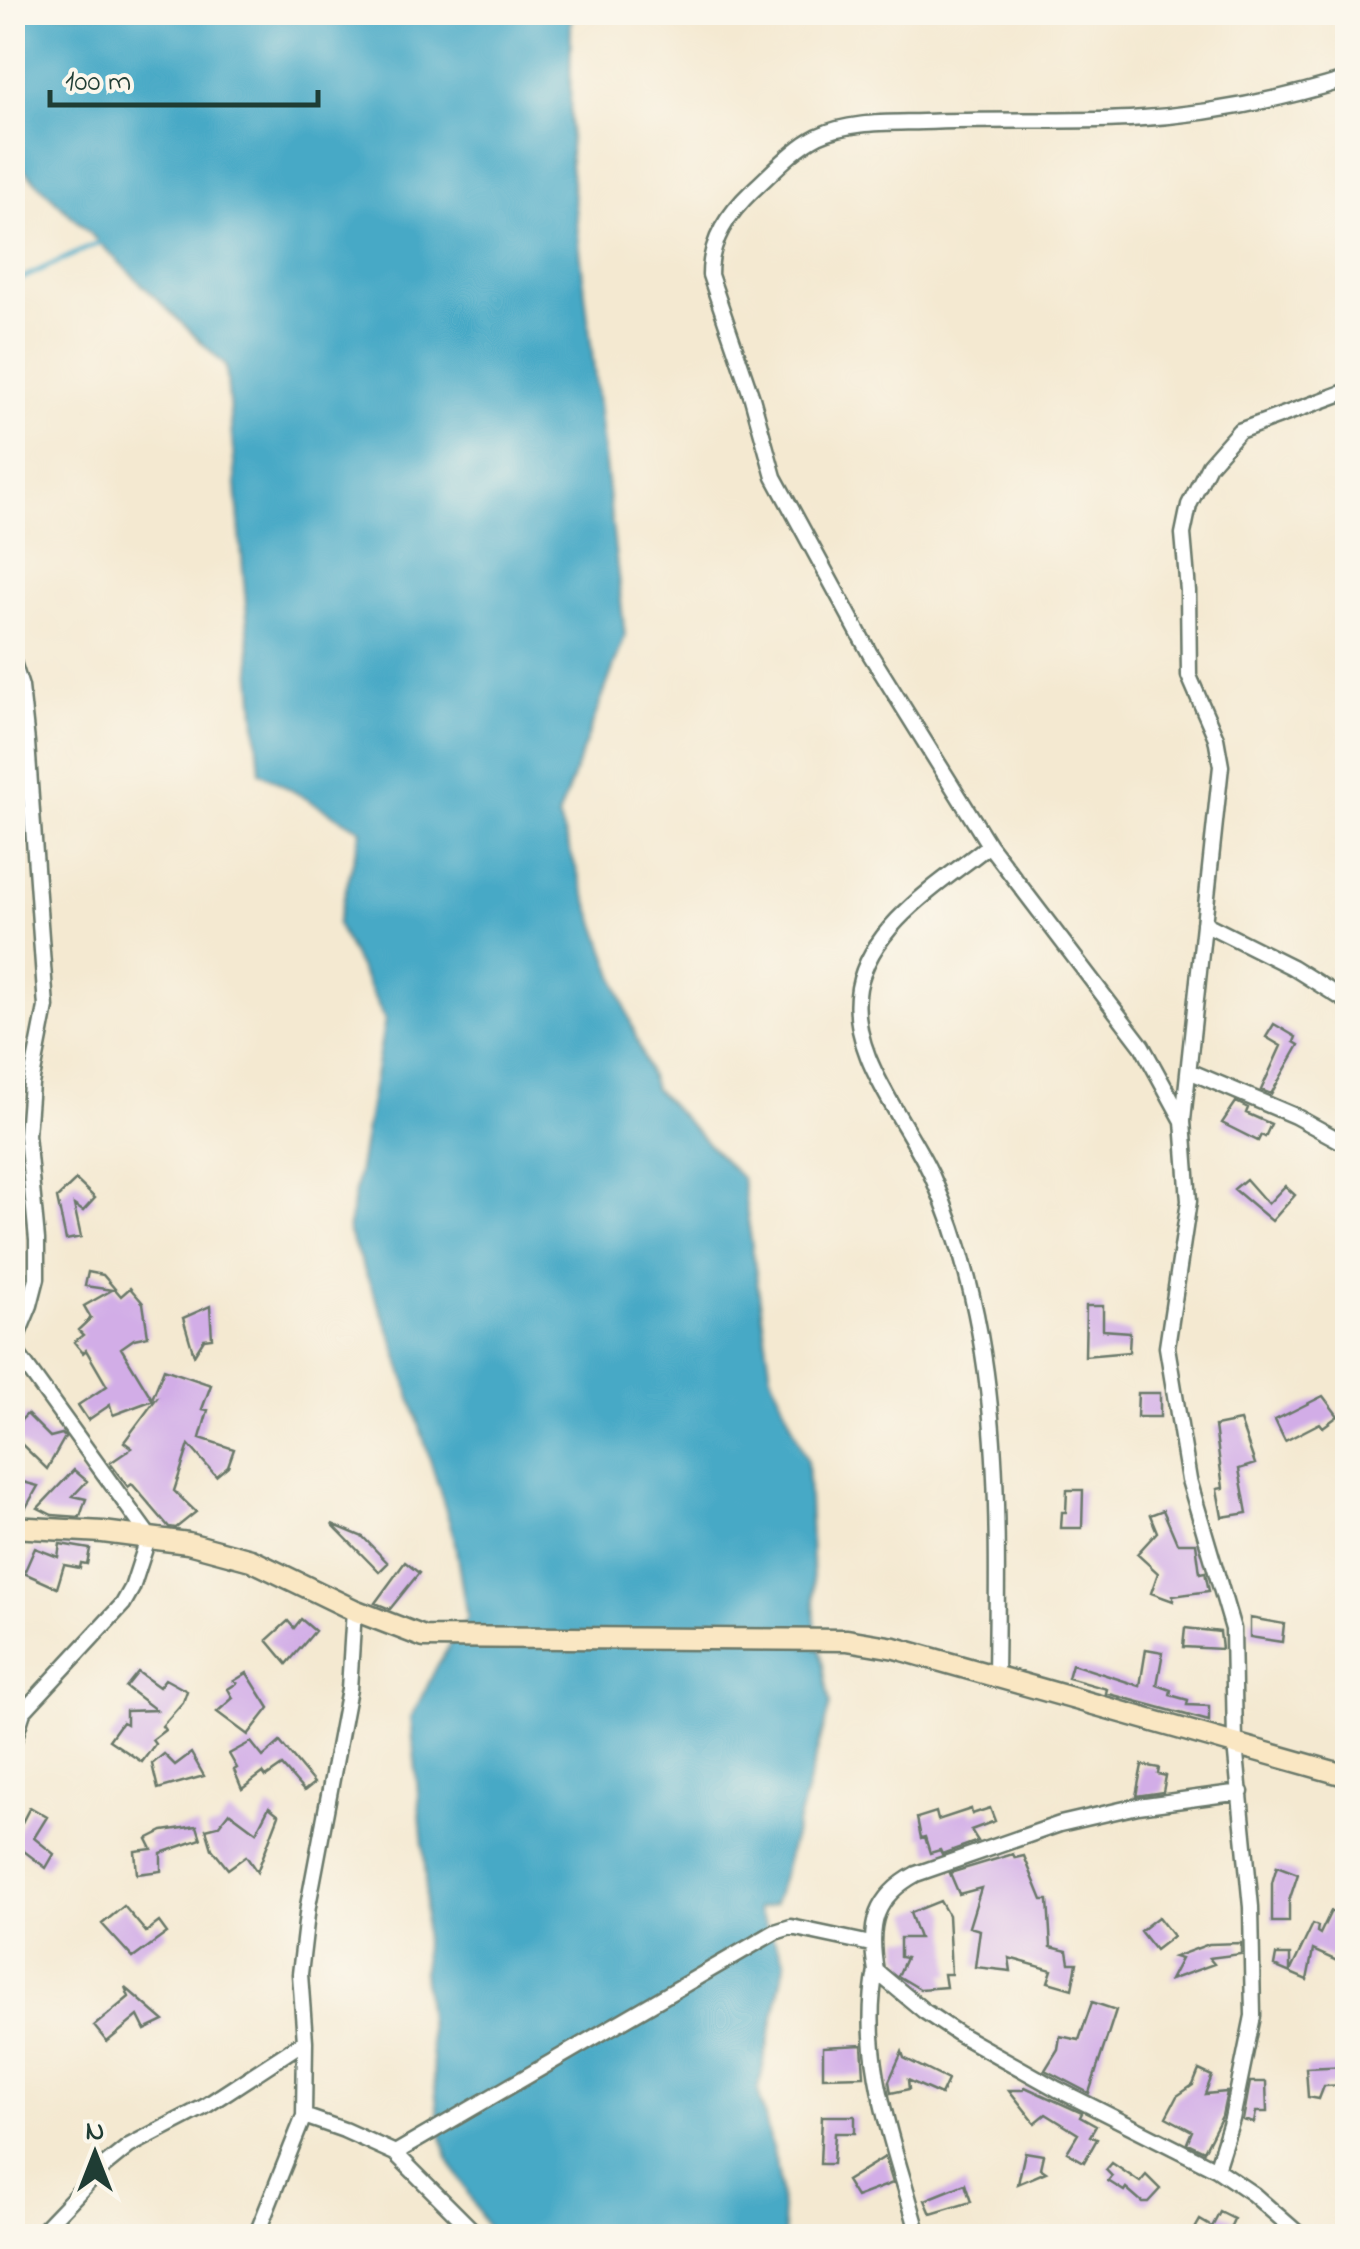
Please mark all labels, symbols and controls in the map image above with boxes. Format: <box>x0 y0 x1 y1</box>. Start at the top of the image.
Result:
scale bar <box>50 45 318 107</box>
text: 100 m <box>65 61 131 105</box>
north arrow <box>45 2104 145 2204</box>
text: N <box>86 2112 104 2153</box>

